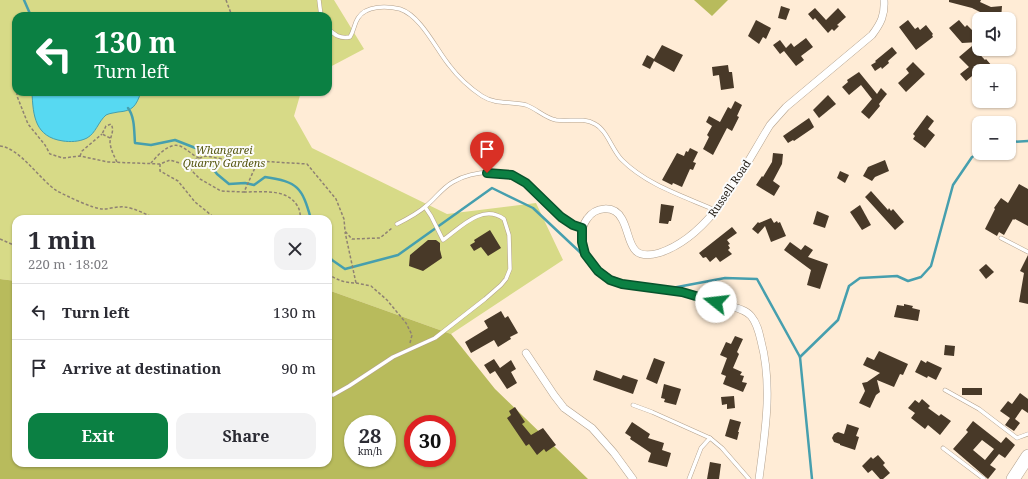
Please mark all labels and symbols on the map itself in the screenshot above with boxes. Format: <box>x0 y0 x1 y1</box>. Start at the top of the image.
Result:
pin <box>470 132 504 173</box>
park label: Whangarei Quarry Gardens <box>183 142 265 170</box>
street label: Russell Road <box>704 156 754 220</box>
position arrow <box>695 281 737 323</box>
speed limit sign: 30 <box>404 415 456 467</box>

